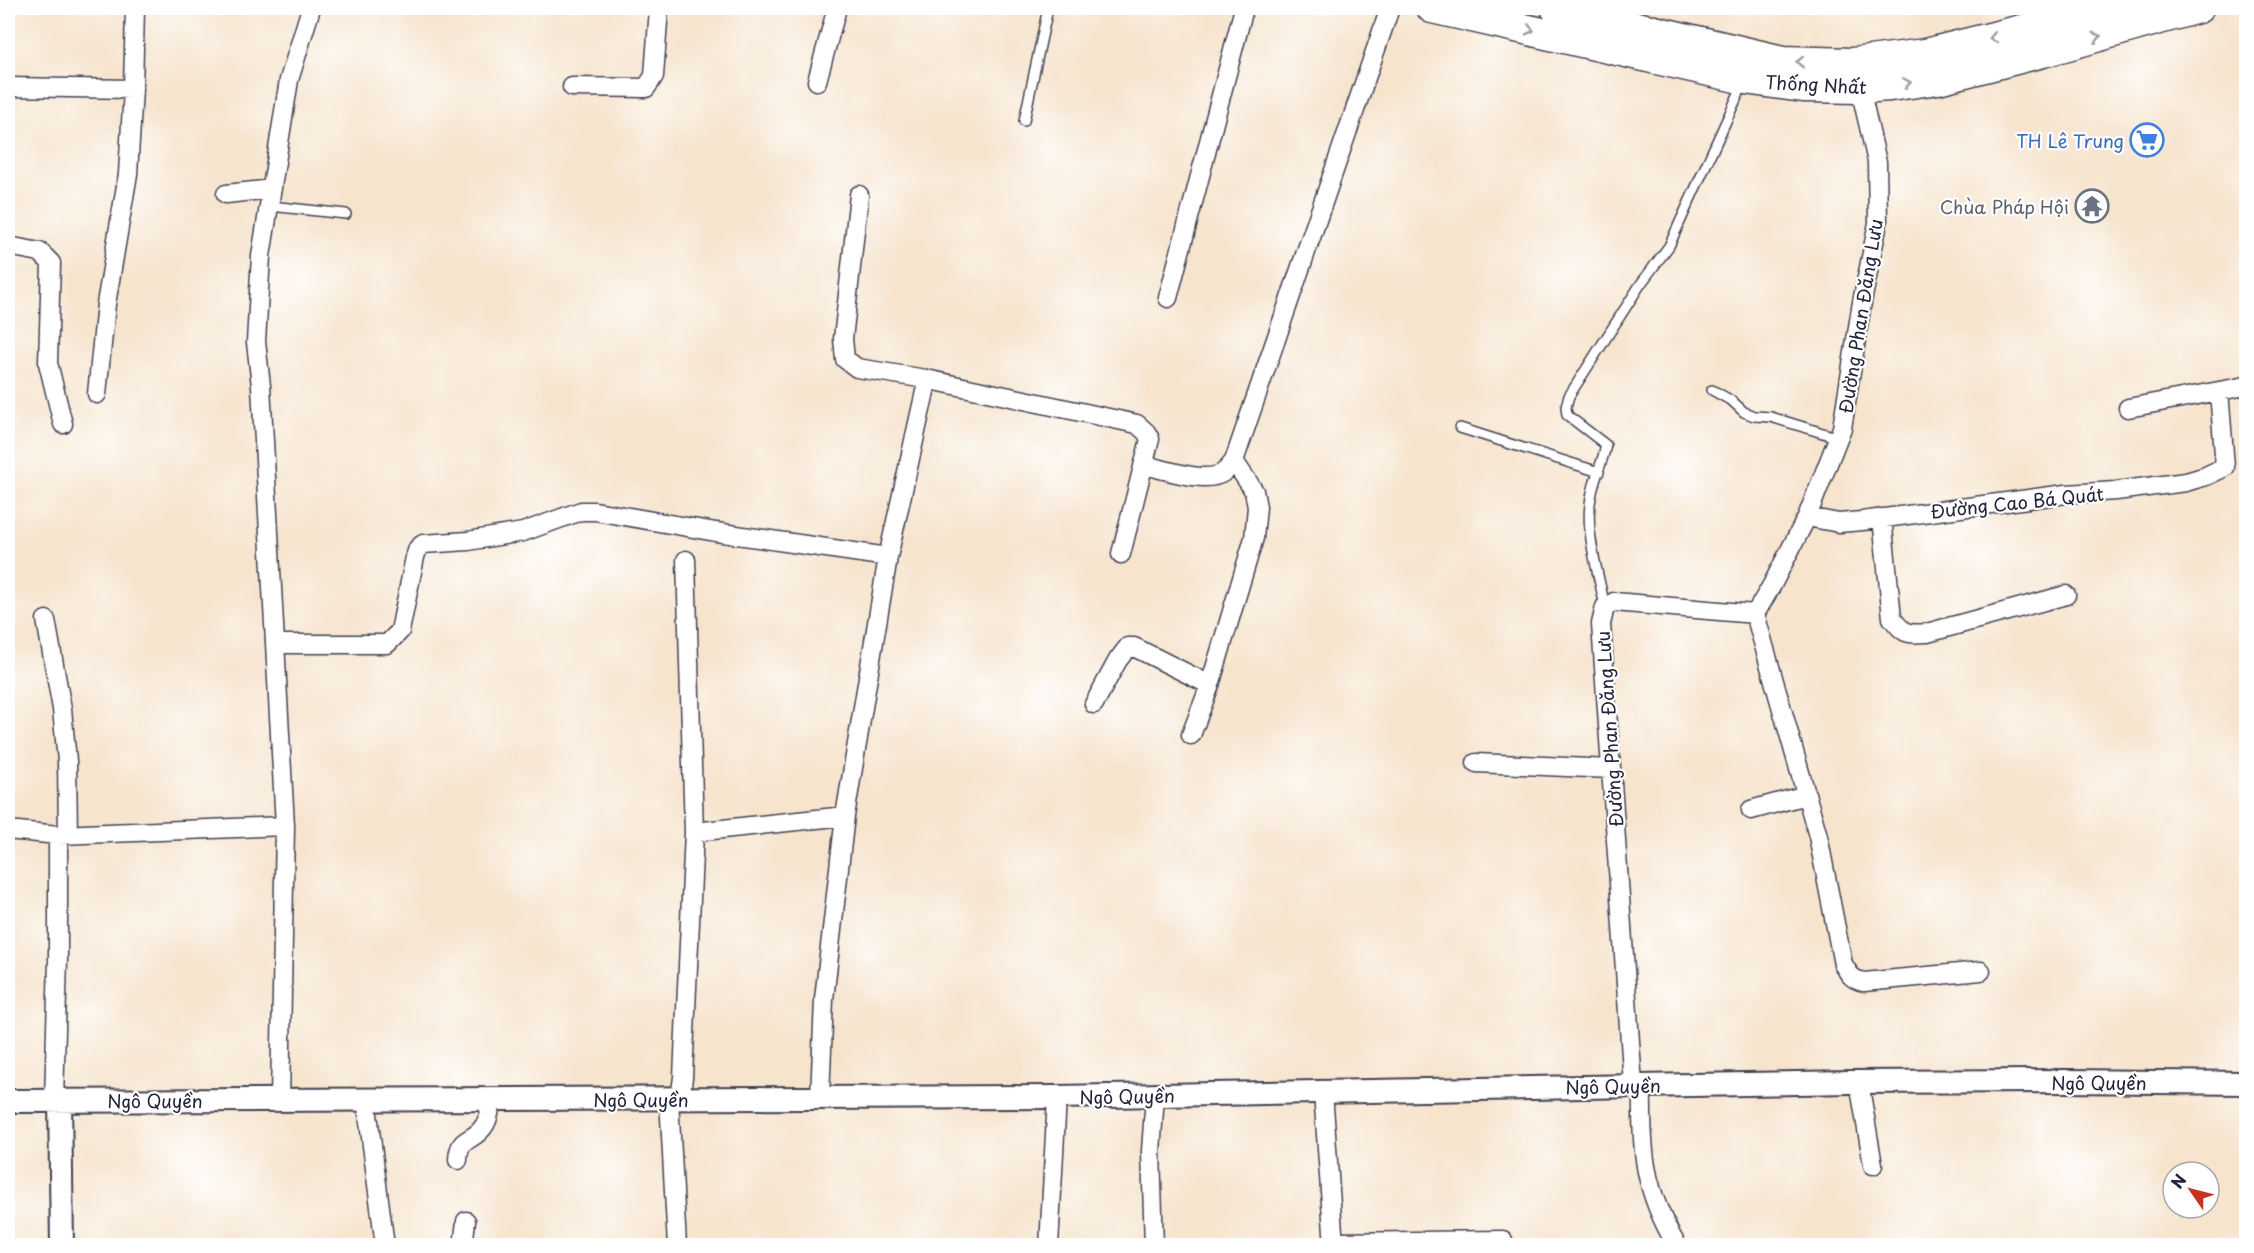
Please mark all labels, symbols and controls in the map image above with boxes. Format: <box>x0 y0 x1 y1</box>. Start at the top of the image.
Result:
one-way arrow <box>1525 22 1535 35</box>
one-way arrow <box>1988 30 1998 43</box>
one-way arrow <box>2091 32 2102 44</box>
one-way arrow <box>1796 56 1805 68</box>
street label: Thống Nhất <box>1765 68 1867 100</box>
one-way arrow <box>1903 78 1912 90</box>
supermarket icon: TH Lê Trung <box>2129 122 2165 158</box>
place label: TH Lê Trung <box>2016 127 2124 154</box>
temple icon: Chùa Pháp Hội <box>2074 188 2110 224</box>
place label: Chùa Pháp Hội <box>1940 193 2069 220</box>
street label: Đường Phan Đăng Lưu <box>1831 217 1889 415</box>
street label: Đường Cao Bá Quát <box>1929 479 2105 525</box>
street label: Đường Phan Đăng Lưu <box>1589 630 1629 828</box>
street label: Ngô Quyền <box>2051 1069 2147 1096</box>
street label: Ngô Quyền <box>1565 1072 1661 1100</box>
street label: Ngô Quyền <box>1079 1082 1175 1110</box>
street label: Ngô Quyền <box>593 1086 689 1113</box>
street label: Ngô Quyền <box>107 1087 203 1114</box>
north arrow <box>2161 1160 2221 1220</box>
text: N <box>2164 1169 2191 1193</box>

